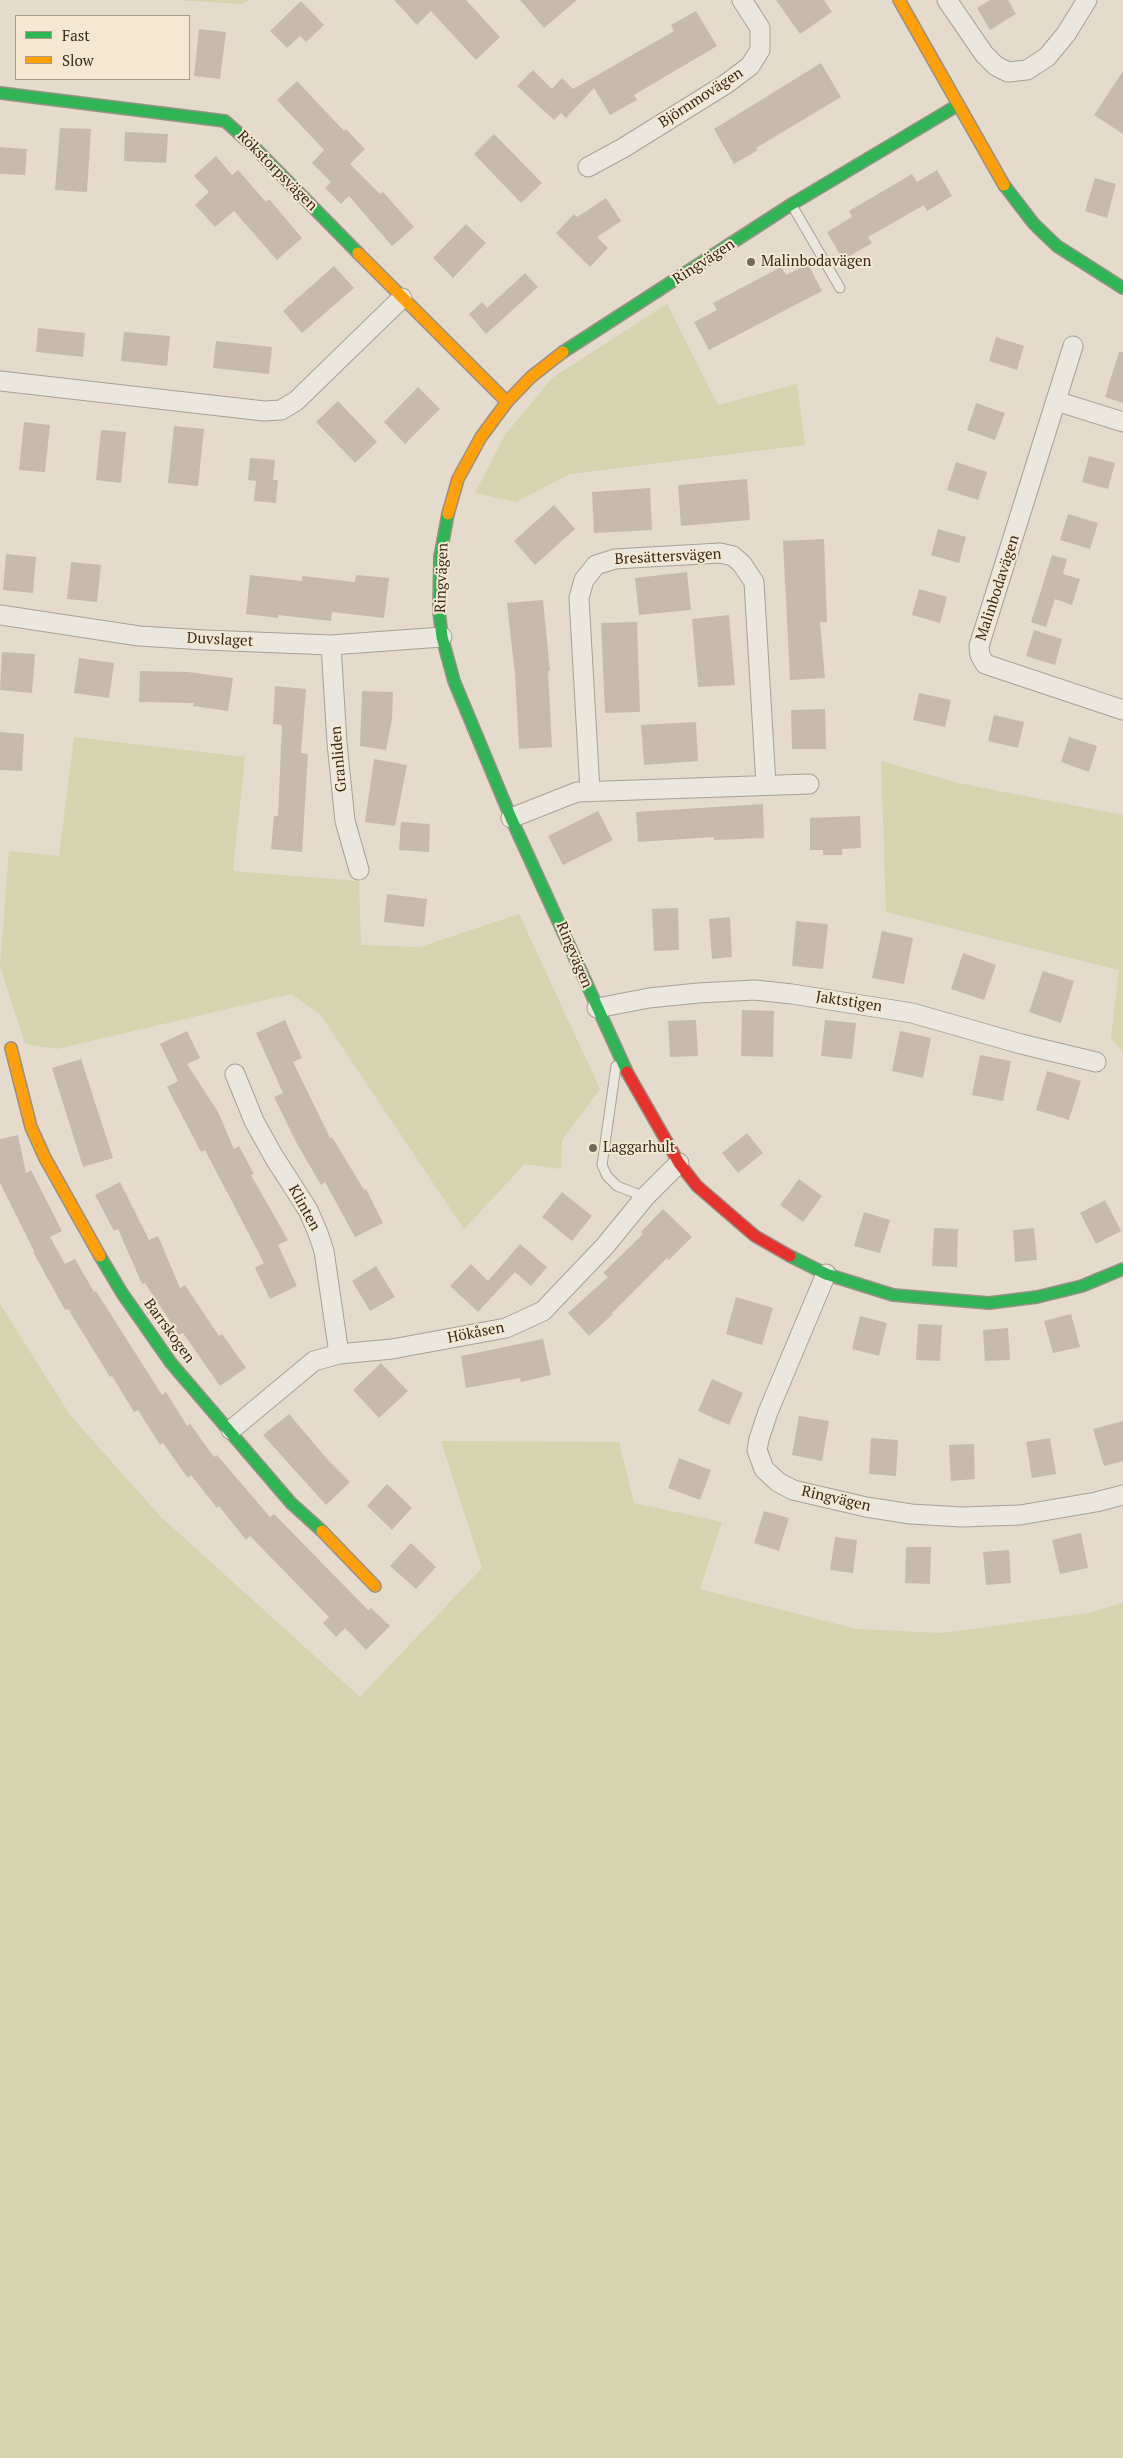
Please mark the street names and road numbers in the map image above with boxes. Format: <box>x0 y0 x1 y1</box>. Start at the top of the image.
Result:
street label: Björnmovägen <box>655 64 747 132</box>
street label: Rökstorpsvägen <box>233 127 321 215</box>
street label: Ringvägen <box>670 235 738 289</box>
street label: Malinbodavägen <box>972 533 1024 643</box>
street label: Ringvägen <box>432 543 452 613</box>
street label: Bresättersvägen <box>614 545 722 569</box>
street label: Duvslaget <box>186 629 254 651</box>
street label: Granliden <box>327 725 351 793</box>
street label: Ringvägen <box>552 919 596 991</box>
street label: Jaktstigen <box>815 988 883 1016</box>
street label: Klinten <box>284 1182 324 1234</box>
street label: Barrskogen <box>140 1295 198 1367</box>
street label: Hökåsen <box>446 1319 506 1347</box>
street label: Ringvägen <box>800 1482 872 1516</box>

